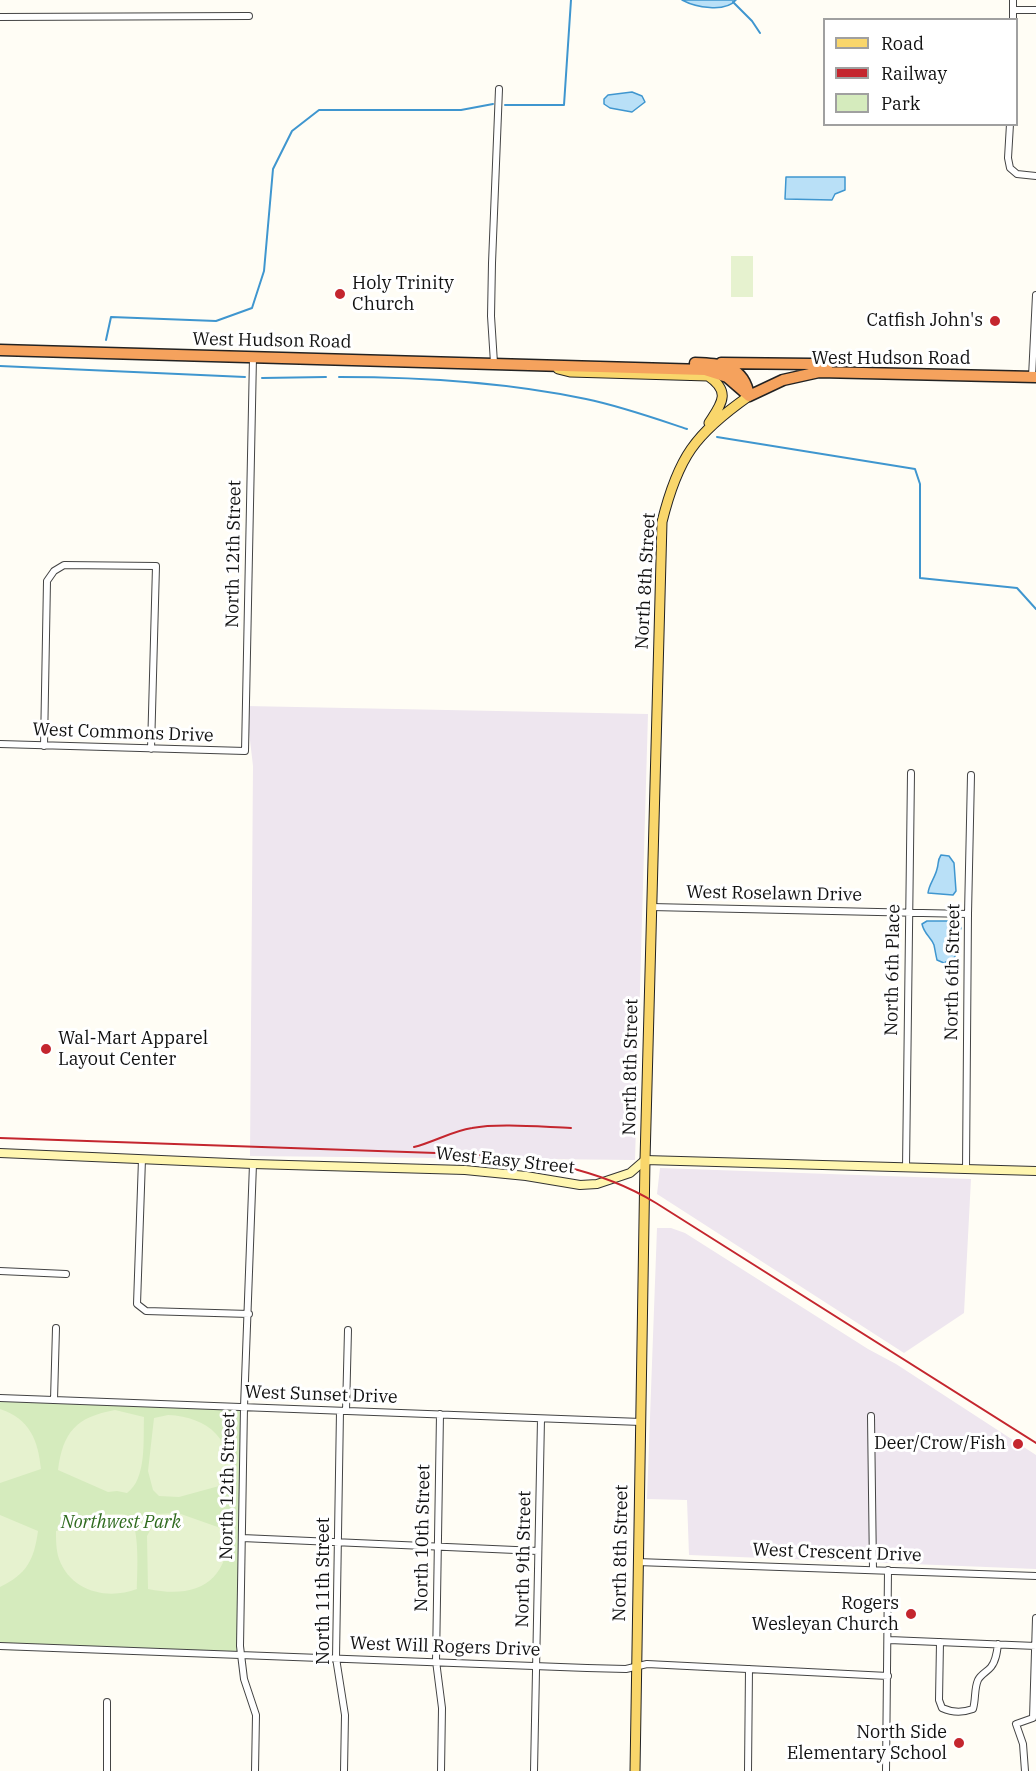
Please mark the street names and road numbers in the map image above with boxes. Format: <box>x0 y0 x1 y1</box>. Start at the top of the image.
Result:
street label: West Hudson Road <box>192 329 352 353</box>
street label: West Hudson Road <box>811 348 971 370</box>
street label: North 12th Street <box>222 480 246 628</box>
street label: North 8th Street <box>632 512 660 650</box>
street label: West Commons Drive <box>32 719 214 747</box>
street label: West Roselawn Drive <box>686 882 862 906</box>
street label: North 6th Street <box>941 903 965 1041</box>
street label: North 6th Place <box>881 904 905 1036</box>
street label: North 8th Street <box>619 998 643 1136</box>
street label: West Easy Street <box>434 1143 576 1179</box>
street label: West Sunset Drive <box>244 1382 398 1408</box>
street label: North 12th Street <box>216 1412 240 1560</box>
street label: North 10th Street <box>411 1464 435 1612</box>
street label: North 8th Street <box>609 1484 633 1622</box>
street label: North 9th Street <box>512 1490 536 1628</box>
street label: North 11th Street <box>313 1517 335 1665</box>
street label: West Crescent Drive <box>752 1539 922 1567</box>
street label: West Will Rogers Drive <box>349 1633 541 1661</box>

